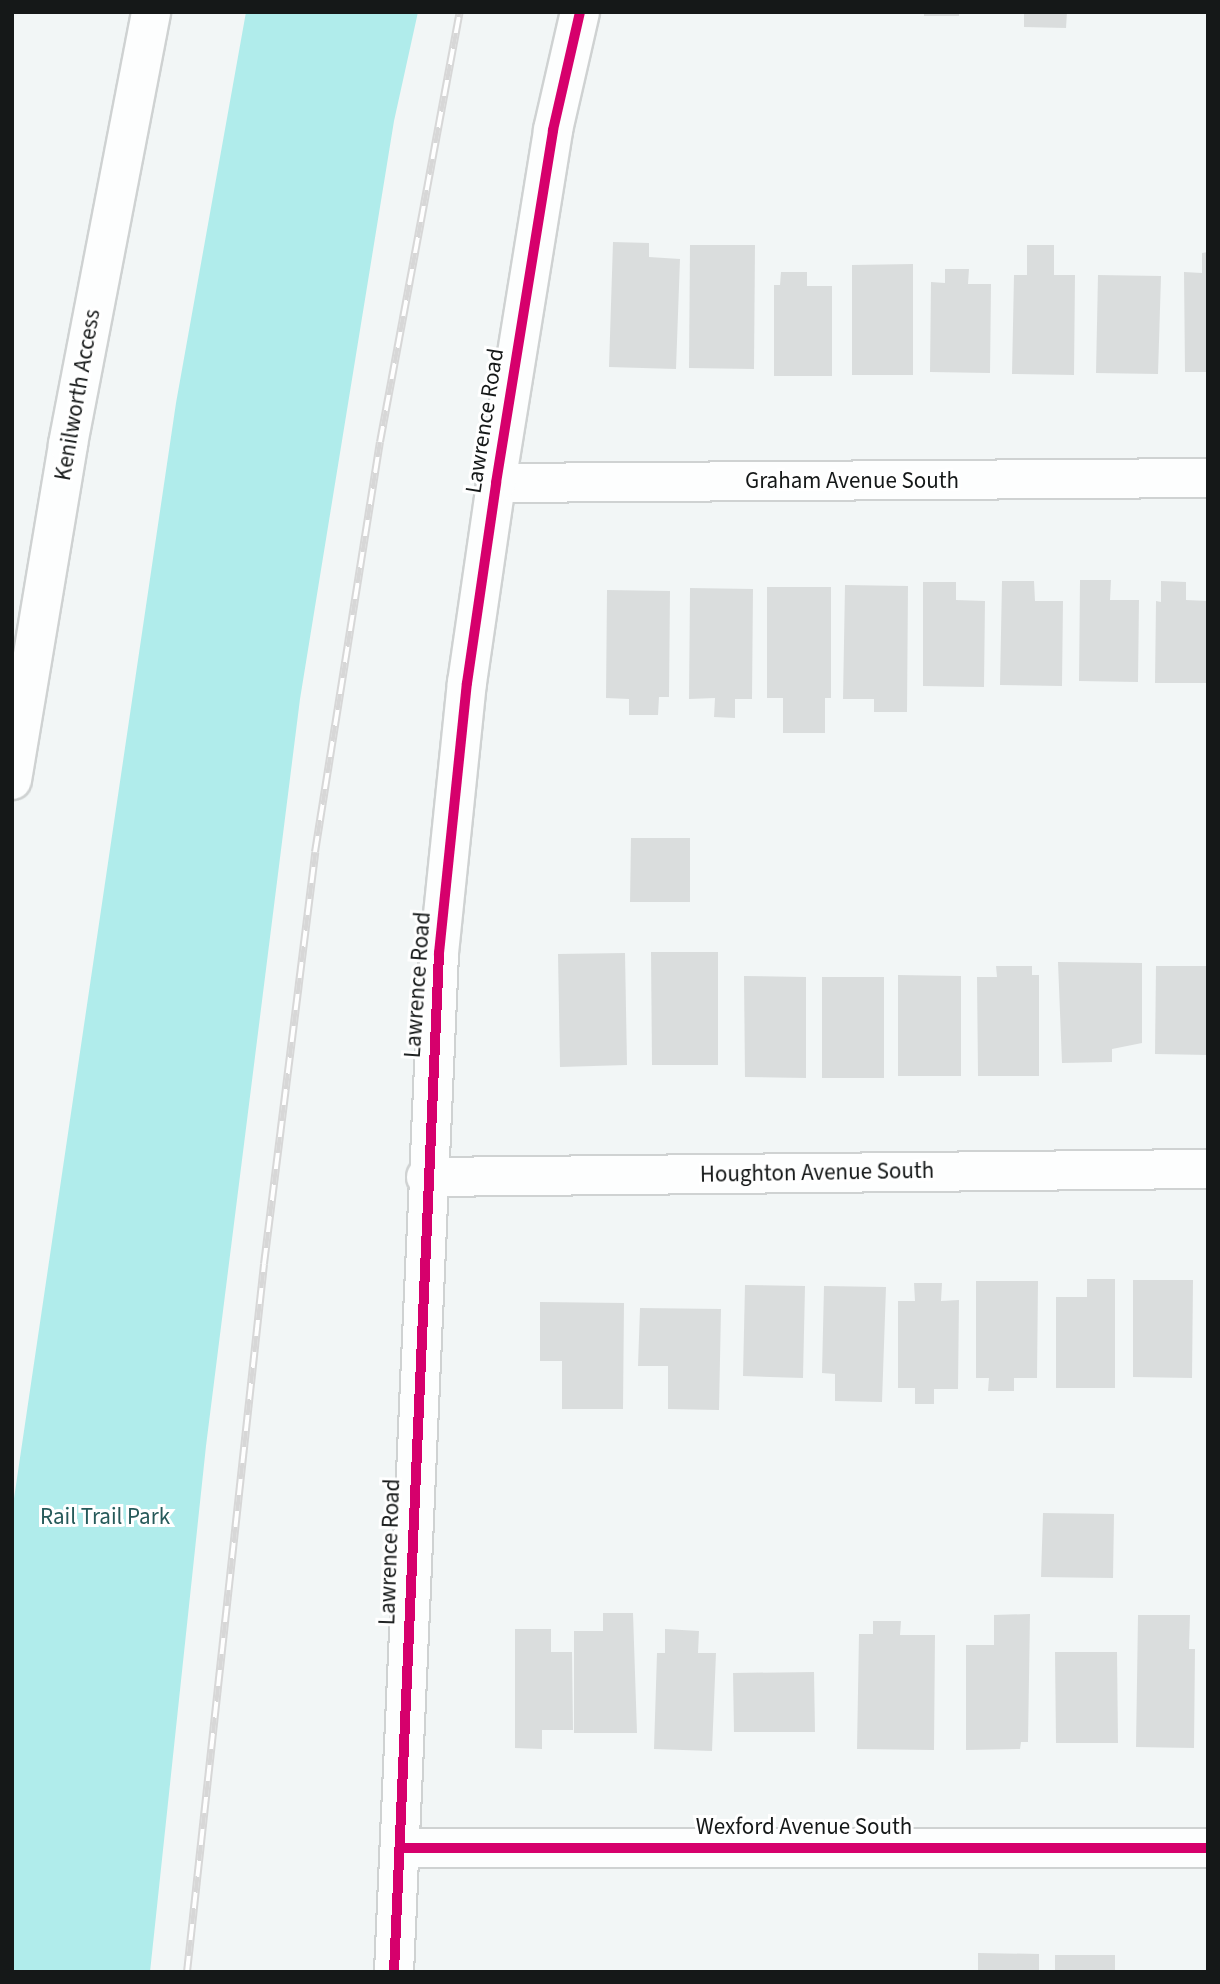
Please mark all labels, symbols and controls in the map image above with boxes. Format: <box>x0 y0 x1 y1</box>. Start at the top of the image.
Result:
street label: Kenilworth Access <box>49 307 107 483</box>
street label: Lawrence Road <box>460 347 510 495</box>
street label: Graham Avenue South <box>745 467 959 495</box>
street label: Lawrence Road <box>399 911 437 1059</box>
street label: Houghton Avenue South <box>700 1157 934 1189</box>
street label: Lawrence Road <box>374 1478 406 1626</box>
park label: Rail Trail Park <box>40 1503 170 1531</box>
street label: Wexford Avenue South <box>696 1813 912 1841</box>

